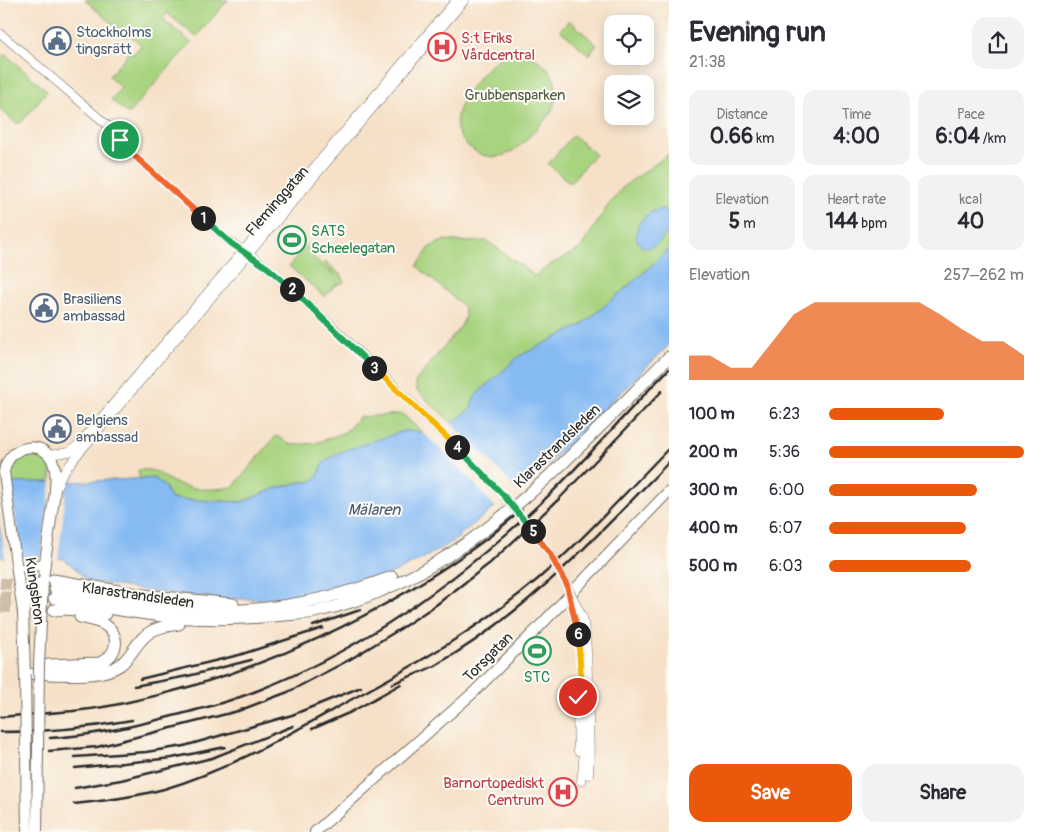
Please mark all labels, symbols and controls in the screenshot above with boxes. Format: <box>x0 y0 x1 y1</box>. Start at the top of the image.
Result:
map controls <box>604 15 654 125</box>
button: locate <box>604 15 654 65</box>
text: Evening run <box>689 15 826 50</box>
button: share <box>972 17 1024 69</box>
place label: Stockholms tingsrätt <box>75 23 151 59</box>
public building icon: Stockholms tingsrätt <box>42 26 72 56</box>
place label: S:t Eriks Vårdcentral <box>461 29 535 65</box>
hospital icon: S:t Eriks Vårdcentral <box>427 32 457 62</box>
text: 21:38 <box>689 52 725 72</box>
button: layers <box>604 75 654 125</box>
park label: Grubbensparken <box>465 86 565 105</box>
text: Distance <box>717 106 768 123</box>
text: Time <box>842 106 871 123</box>
text: Pace <box>957 106 985 123</box>
pin <box>99 119 141 161</box>
text: 0.66 <box>710 123 753 150</box>
text: 4:00 <box>833 123 880 150</box>
text: 6:04 <box>935 123 980 150</box>
icon: arrive <box>106 126 134 154</box>
text: km <box>753 130 775 147</box>
text: /km <box>980 130 1006 147</box>
street label: Fleminggatan <box>242 162 313 240</box>
text: Elevation <box>715 191 769 208</box>
text: Heart rate <box>827 191 886 208</box>
text: kcal <box>959 191 982 208</box>
pin: 1 <box>190 206 216 230</box>
text: 5 <box>729 208 740 235</box>
text: 144 <box>826 208 858 235</box>
text: 40 <box>958 208 984 235</box>
text: 1 <box>201 210 206 227</box>
text: m <box>740 215 756 232</box>
text: bpm <box>858 215 887 232</box>
place label: SATS Scheelegatan <box>311 222 395 258</box>
sports icon: SATS Scheelegatan <box>277 225 307 255</box>
text: Elevation <box>689 265 750 285</box>
text: 257–262 m <box>944 265 1024 285</box>
pin: 2 <box>280 276 304 302</box>
text: 2 <box>289 281 296 298</box>
place label: Brasiliens ambassad <box>63 290 125 326</box>
public building icon: Brasiliens ambassad <box>29 293 59 323</box>
pin: 3 <box>362 356 386 380</box>
text: 3 <box>371 360 378 377</box>
street label: Klarastrandsleden <box>510 400 605 492</box>
text: 100 m <box>689 404 735 424</box>
text: 6:23 <box>769 404 800 424</box>
place label: Belgiens ambassad <box>76 411 138 447</box>
public building icon: Belgiens ambassad <box>42 414 72 444</box>
pin: 4 <box>444 434 470 460</box>
text: 4 <box>453 439 462 456</box>
text: 200 m <box>689 442 737 462</box>
text: 5:36 <box>769 442 800 462</box>
text: 300 m <box>689 480 737 500</box>
text: 6:00 <box>769 480 804 500</box>
water label: Mälaren <box>348 500 401 520</box>
pin: 5 <box>520 518 546 544</box>
text: 400 m <box>689 518 738 538</box>
text: 6:07 <box>769 518 802 538</box>
text: 5 <box>530 523 537 540</box>
street label: Kungsbron <box>20 556 49 626</box>
text: 500 m <box>689 556 737 576</box>
text: 6:03 <box>769 556 802 576</box>
street label: Klarastrandsleden <box>81 578 195 613</box>
pin: 6 <box>566 622 590 646</box>
text: 6 <box>574 626 583 643</box>
street label: Torsgatan <box>459 628 517 686</box>
sports icon: STC <box>522 636 552 666</box>
place label: STC <box>524 668 550 687</box>
pin <box>557 676 599 718</box>
icon: check <box>564 683 592 711</box>
button: Save <box>689 764 852 822</box>
button: Share <box>862 764 1024 822</box>
place label: Barnortopediskt Centrum <box>443 774 545 810</box>
hospital icon: Barnortopediskt Centrum <box>548 777 578 807</box>

